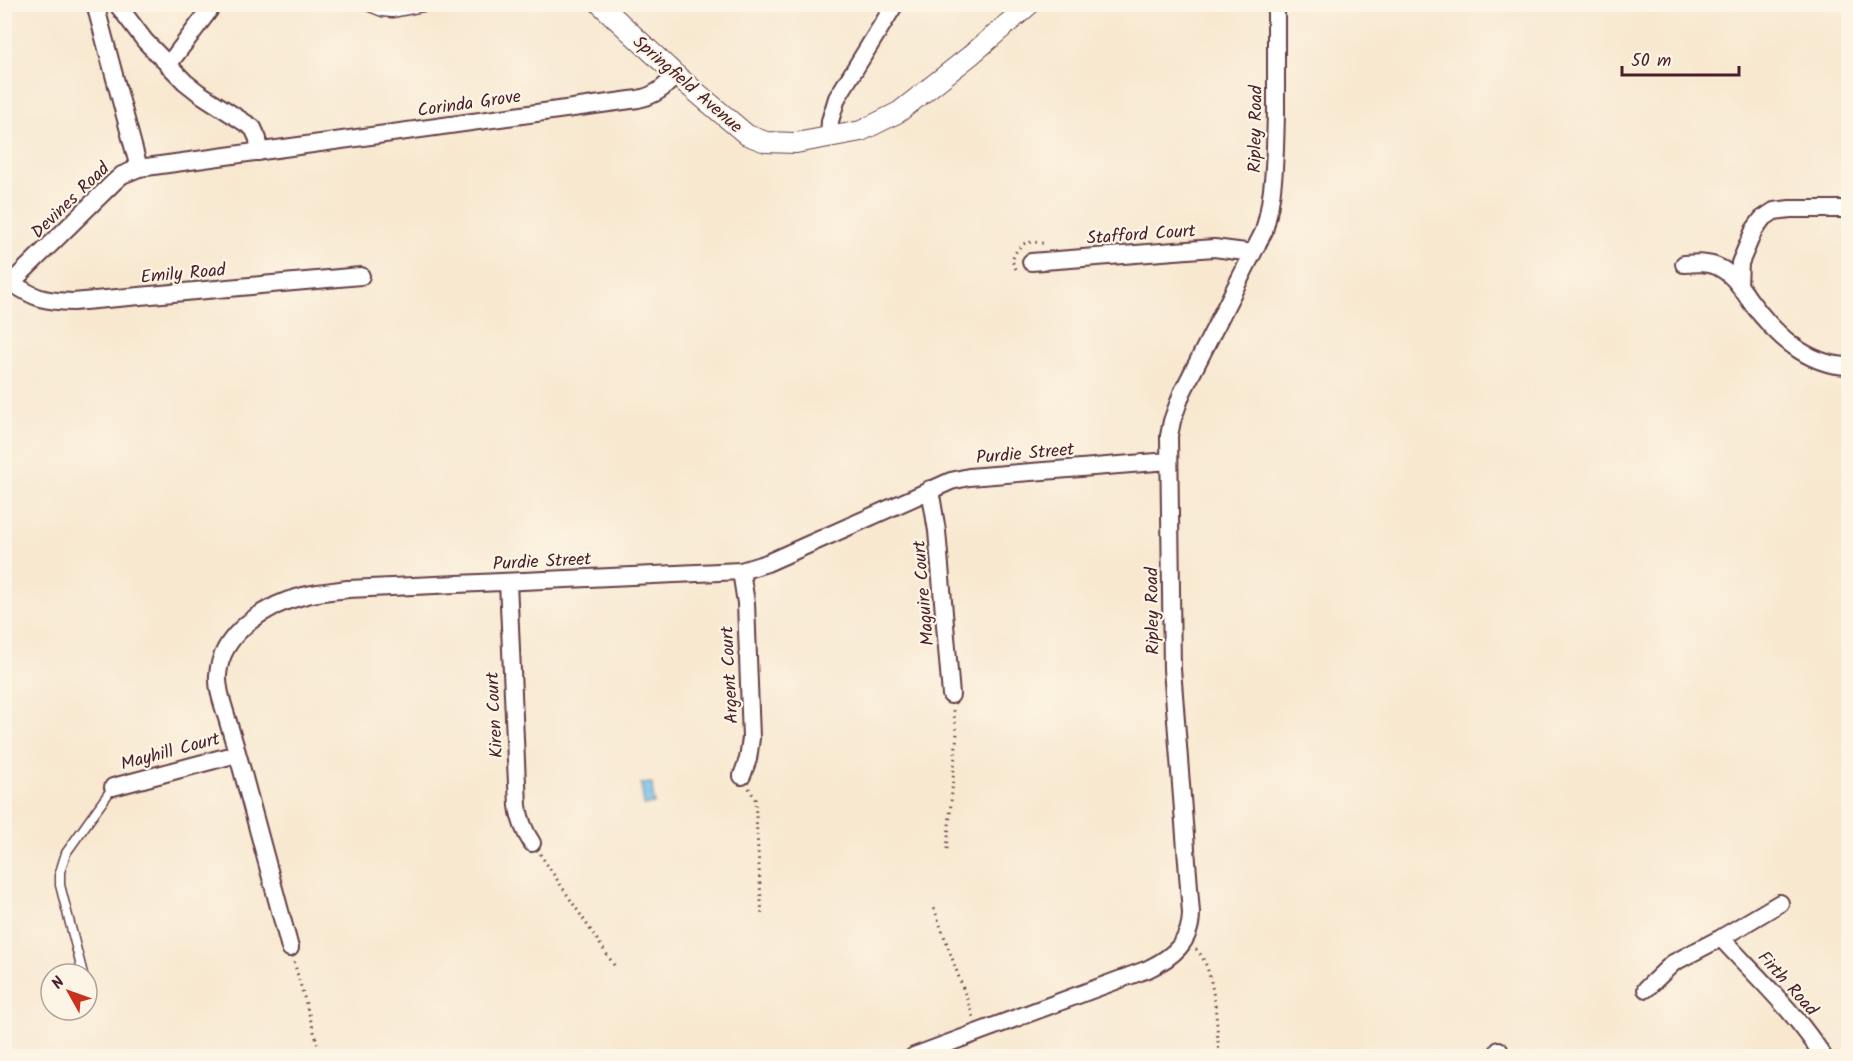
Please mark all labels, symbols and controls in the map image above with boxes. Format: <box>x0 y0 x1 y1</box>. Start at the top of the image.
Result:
street label: Springfield Avenue <box>626 29 749 141</box>
scale bar <box>1622 39 1739 77</box>
text: 50 m <box>1631 47 1671 76</box>
street label: Corinda Grove <box>416 83 523 126</box>
street label: Ripley Road <box>1241 84 1272 173</box>
street label: Devines Road <box>25 155 118 246</box>
street label: Stafford Court <box>1086 217 1198 254</box>
street label: Emily Road <box>139 256 228 293</box>
street label: Purdie Street <box>975 436 1077 473</box>
street label: Maguire Court <box>905 538 944 647</box>
street label: Purdie Street <box>492 545 593 580</box>
street label: Ripley Road <box>1138 566 1169 655</box>
street label: Argent Court <box>713 624 748 725</box>
street label: Kiren Court <box>479 670 512 759</box>
street label: Mayhill Court <box>118 725 224 780</box>
street label: Firth Road <box>1749 945 1825 1024</box>
north arrow <box>39 962 99 1022</box>
text: N <box>46 971 71 995</box>

